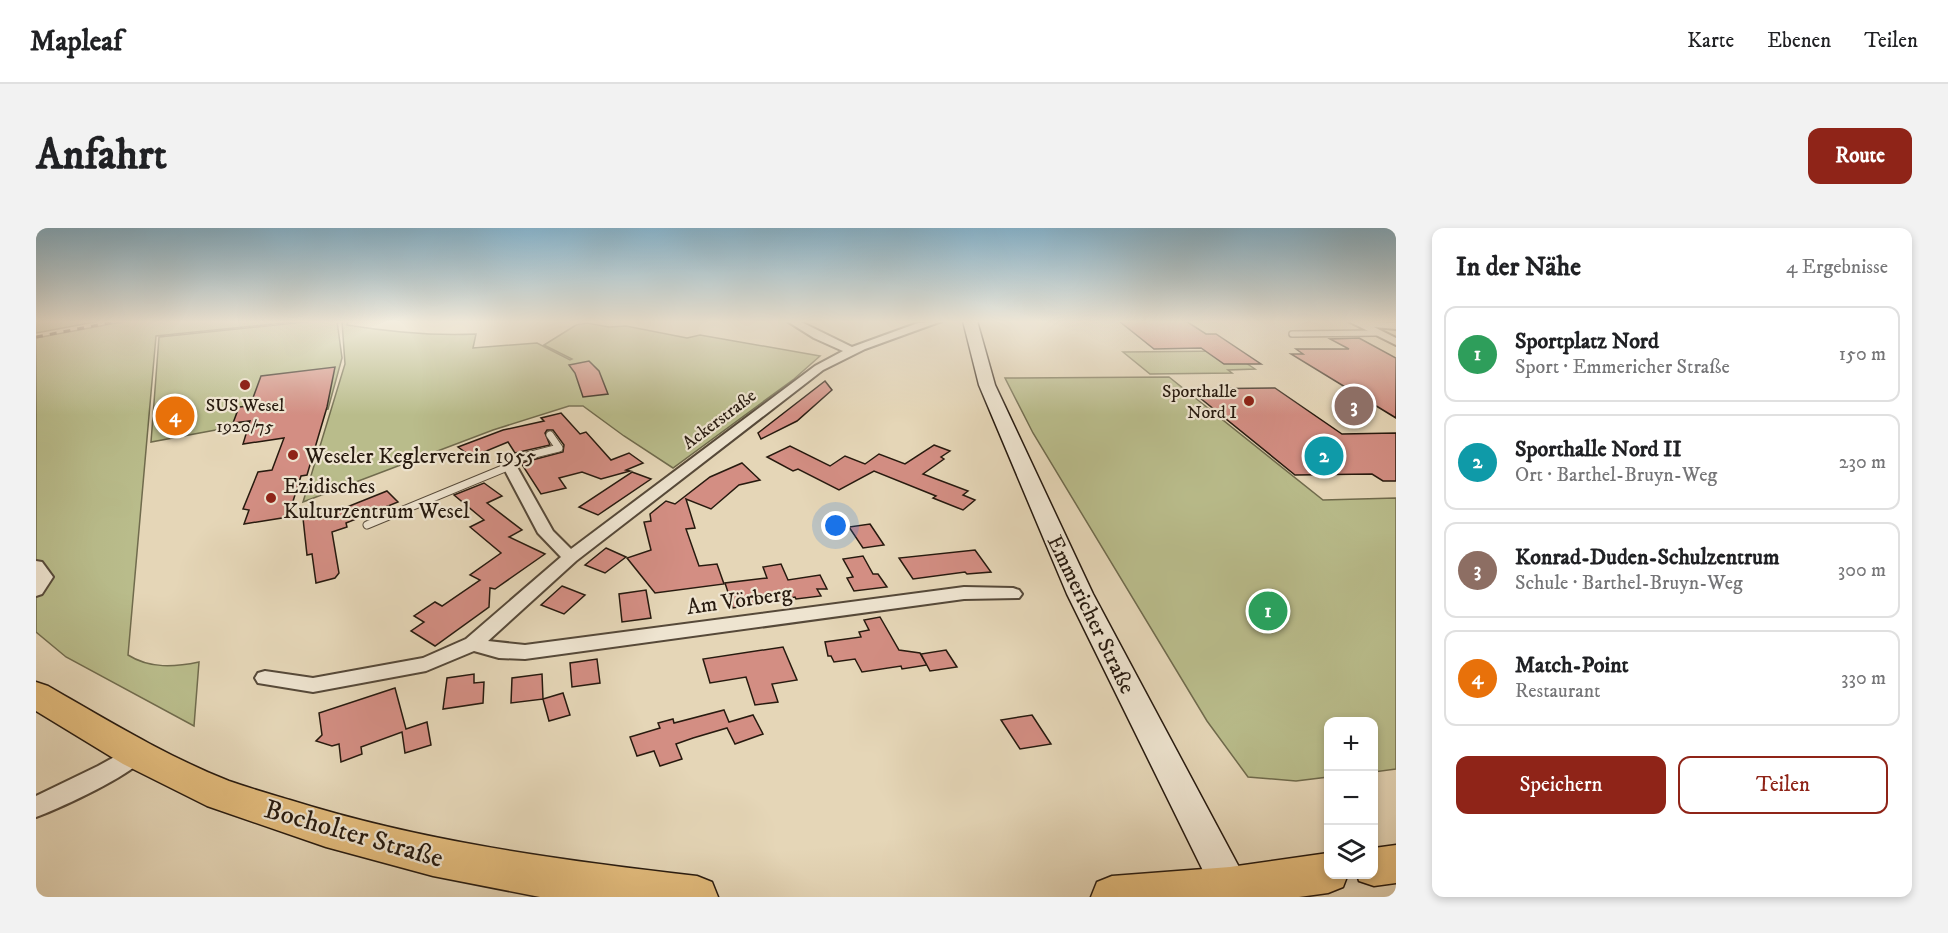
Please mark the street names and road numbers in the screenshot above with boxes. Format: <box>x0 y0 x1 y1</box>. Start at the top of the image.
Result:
street label: Ackerstraße <box>678 385 761 455</box>
street label: Emmericher Straße <box>1041 531 1141 698</box>
street label: Am Vörberg <box>685 580 794 621</box>
street label: Bocholter Straße <box>260 792 447 876</box>

